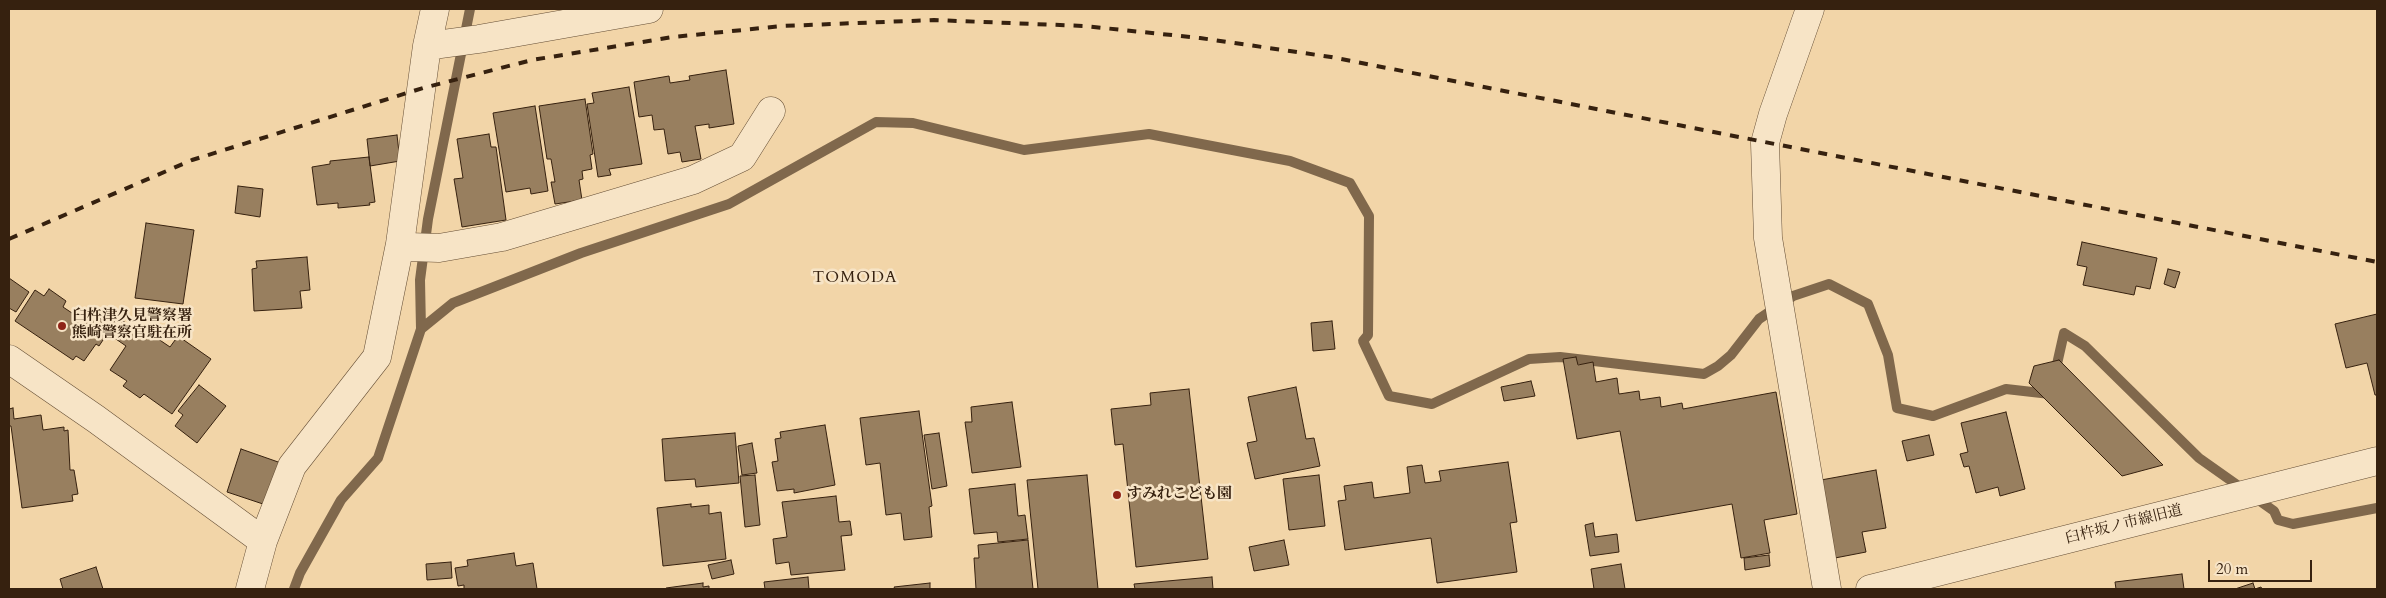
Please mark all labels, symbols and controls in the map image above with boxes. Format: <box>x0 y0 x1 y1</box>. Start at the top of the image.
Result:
district label: TOMODA <box>812 268 898 288</box>
place label: 臼杵津久見警察署 熊崎警察官駐在所 <box>72 308 192 343</box>
marker: 臼杵津久見警察署 熊崎警察官駐在所 <box>56 320 68 332</box>
place label: すみれこども園 <box>1127 486 1232 504</box>
marker: すみれこども園 <box>1111 489 1123 501</box>
street label: 臼杵坂ノ市線旧道 <box>2064 502 2184 548</box>
scale bar <box>2211 550 2315 582</box>
text: 20 m <box>2216 559 2248 579</box>

